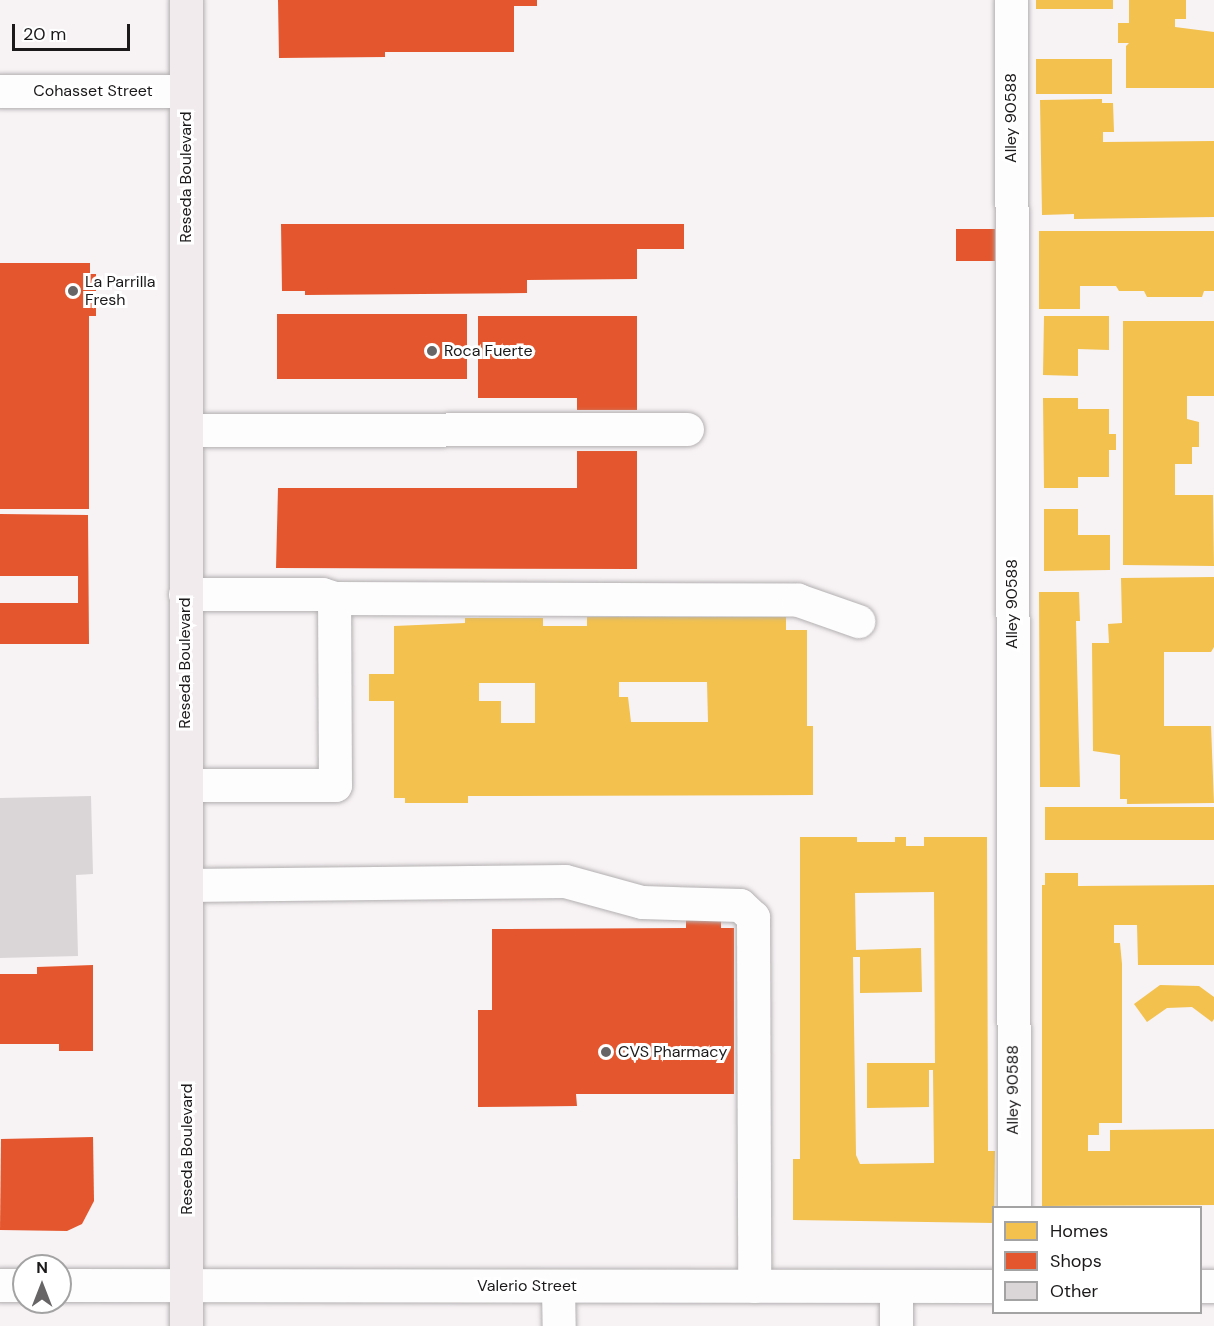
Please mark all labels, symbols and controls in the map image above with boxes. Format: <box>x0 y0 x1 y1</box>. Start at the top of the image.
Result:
scale bar <box>15 12 134 50</box>
text: 20 m <box>23 22 66 46</box>
street label: Alley 90588 <box>1001 73 1021 163</box>
street label: Cohasset Street <box>33 81 153 101</box>
street label: Reseda Boulevard <box>176 111 196 243</box>
place label: La Parrilla Fresh <box>85 272 156 310</box>
marker: La Parrilla Fresh <box>66 284 80 298</box>
place label: Roca Fuerte <box>444 341 532 361</box>
marker: Roca Fuerte <box>425 344 439 358</box>
street label: Alley 90588 <box>1002 559 1022 649</box>
street label: Reseda Boulevard <box>175 597 195 729</box>
place label: CVS Pharmacy <box>618 1042 727 1062</box>
marker: CVS Pharmacy <box>599 1045 613 1059</box>
street label: Alley 90588 <box>1003 1045 1023 1135</box>
street label: Reseda Boulevard <box>177 1083 197 1215</box>
legend <box>992 1206 1202 1314</box>
text: Homes <box>1050 1219 1108 1243</box>
text: Shops <box>1050 1249 1102 1273</box>
north arrow <box>12 1254 72 1314</box>
text: N <box>36 1257 48 1278</box>
street label: Valerio Street <box>477 1276 577 1296</box>
text: Other <box>1050 1279 1098 1303</box>

